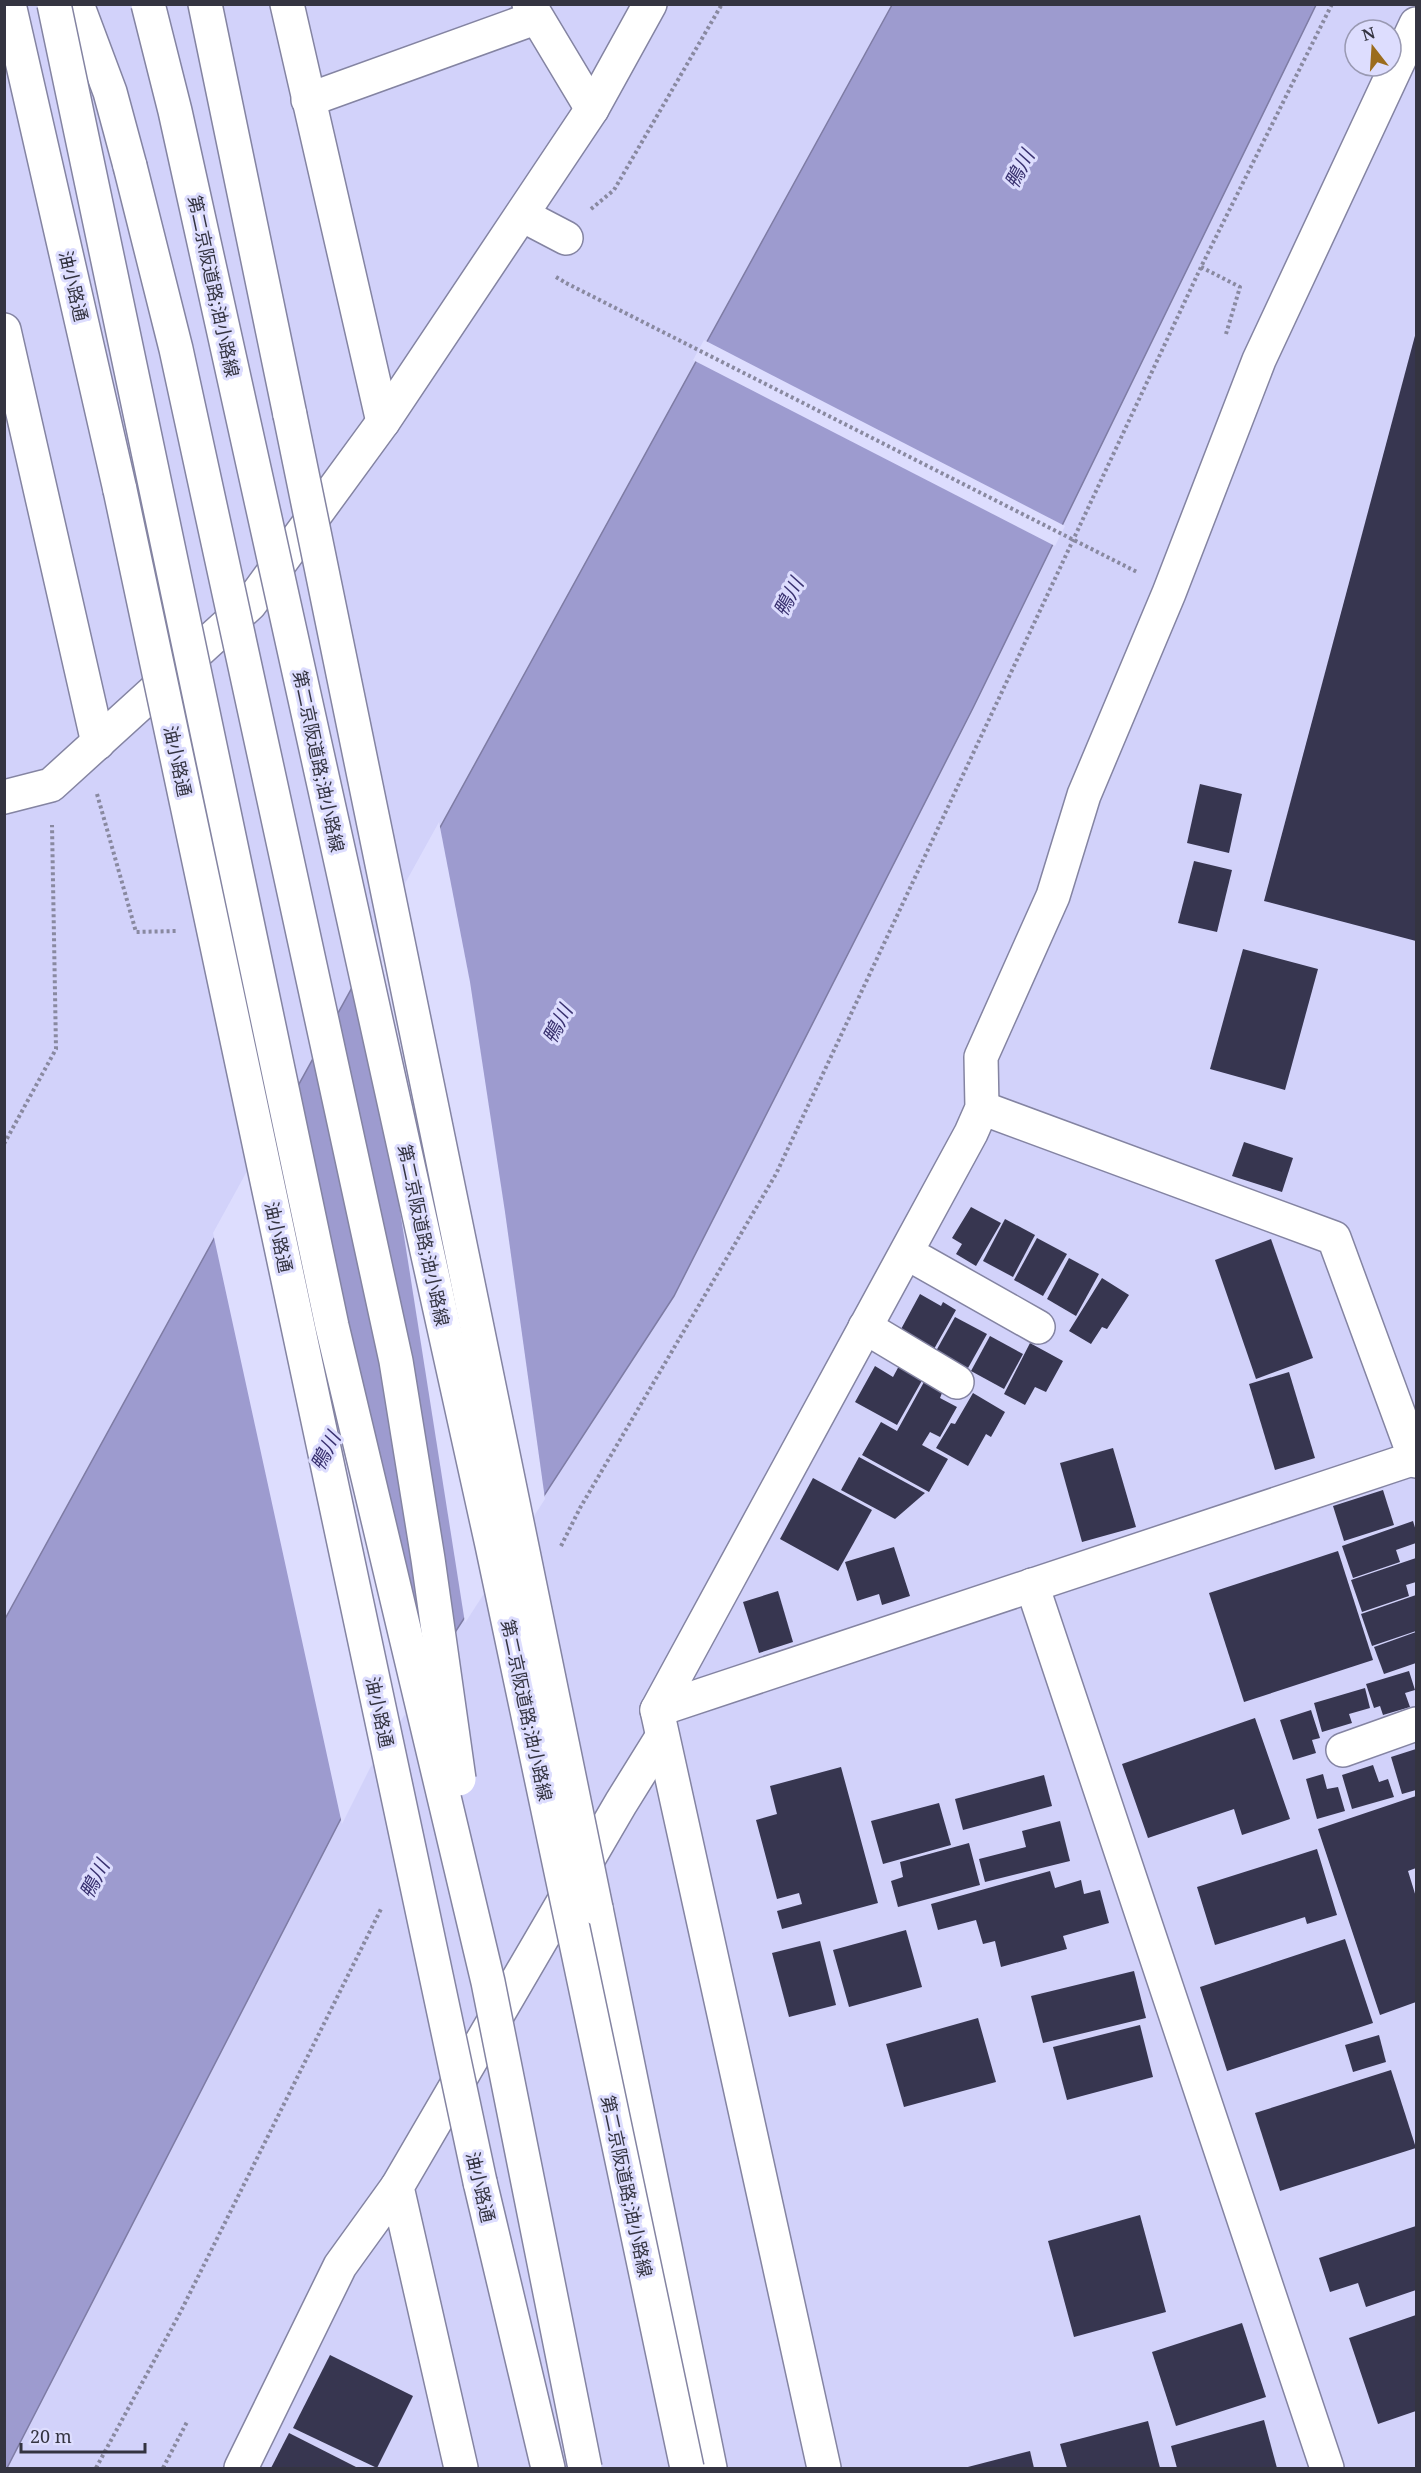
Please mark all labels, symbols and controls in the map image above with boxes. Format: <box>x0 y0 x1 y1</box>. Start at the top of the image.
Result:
north arrow <box>1343 18 1403 78</box>
text: N <box>1359 21 1378 46</box>
water label: 鴨川 <box>998 143 1041 193</box>
street label: 第二京阪道路;油小路線 <box>183 193 245 379</box>
street label: 油小路通 <box>54 248 94 324</box>
water label: 鴨川 <box>767 571 810 621</box>
street label: 第二京阪道路;油小路線 <box>288 668 350 854</box>
street label: 油小路通 <box>159 723 197 799</box>
water label: 鴨川 <box>536 998 579 1048</box>
street label: 第二京阪道路;油小路線 <box>393 1142 455 1328</box>
street label: 油小路通 <box>260 1199 298 1275</box>
water label: 鴨川 <box>304 1425 347 1475</box>
street label: 第二京阪道路;油小路線 <box>496 1617 558 1803</box>
street label: 油小路通 <box>361 1674 399 1750</box>
water label: 鴨川 <box>73 1853 116 1903</box>
street label: 第二京阪道路;油小路線 <box>596 2093 658 2279</box>
street label: 油小路通 <box>461 2149 501 2225</box>
scale bar <box>21 2416 146 2454</box>
text: 20 m <box>30 2424 72 2448</box>

